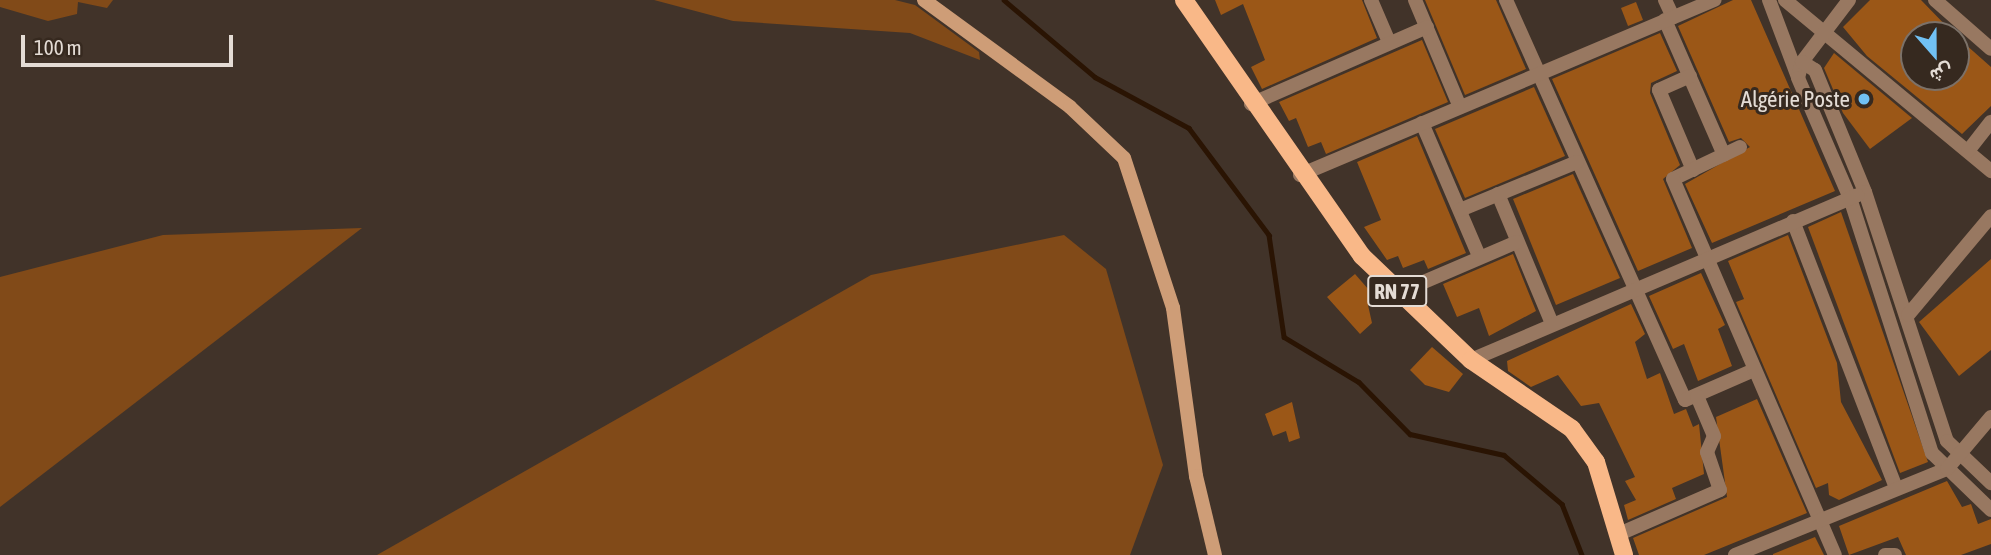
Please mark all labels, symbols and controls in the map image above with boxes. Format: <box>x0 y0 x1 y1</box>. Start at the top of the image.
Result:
scale bar <box>24 21 236 65</box>
north arrow <box>1900 21 1970 91</box>
text: 100 m <box>34 35 82 59</box>
text: ش <box>1927 59 1956 88</box>
place label: Algérie Poste <box>1741 85 1850 113</box>
marker: Algérie Poste <box>1856 91 1872 107</box>
road number: RN 77 <box>1366 274 1428 308</box>

